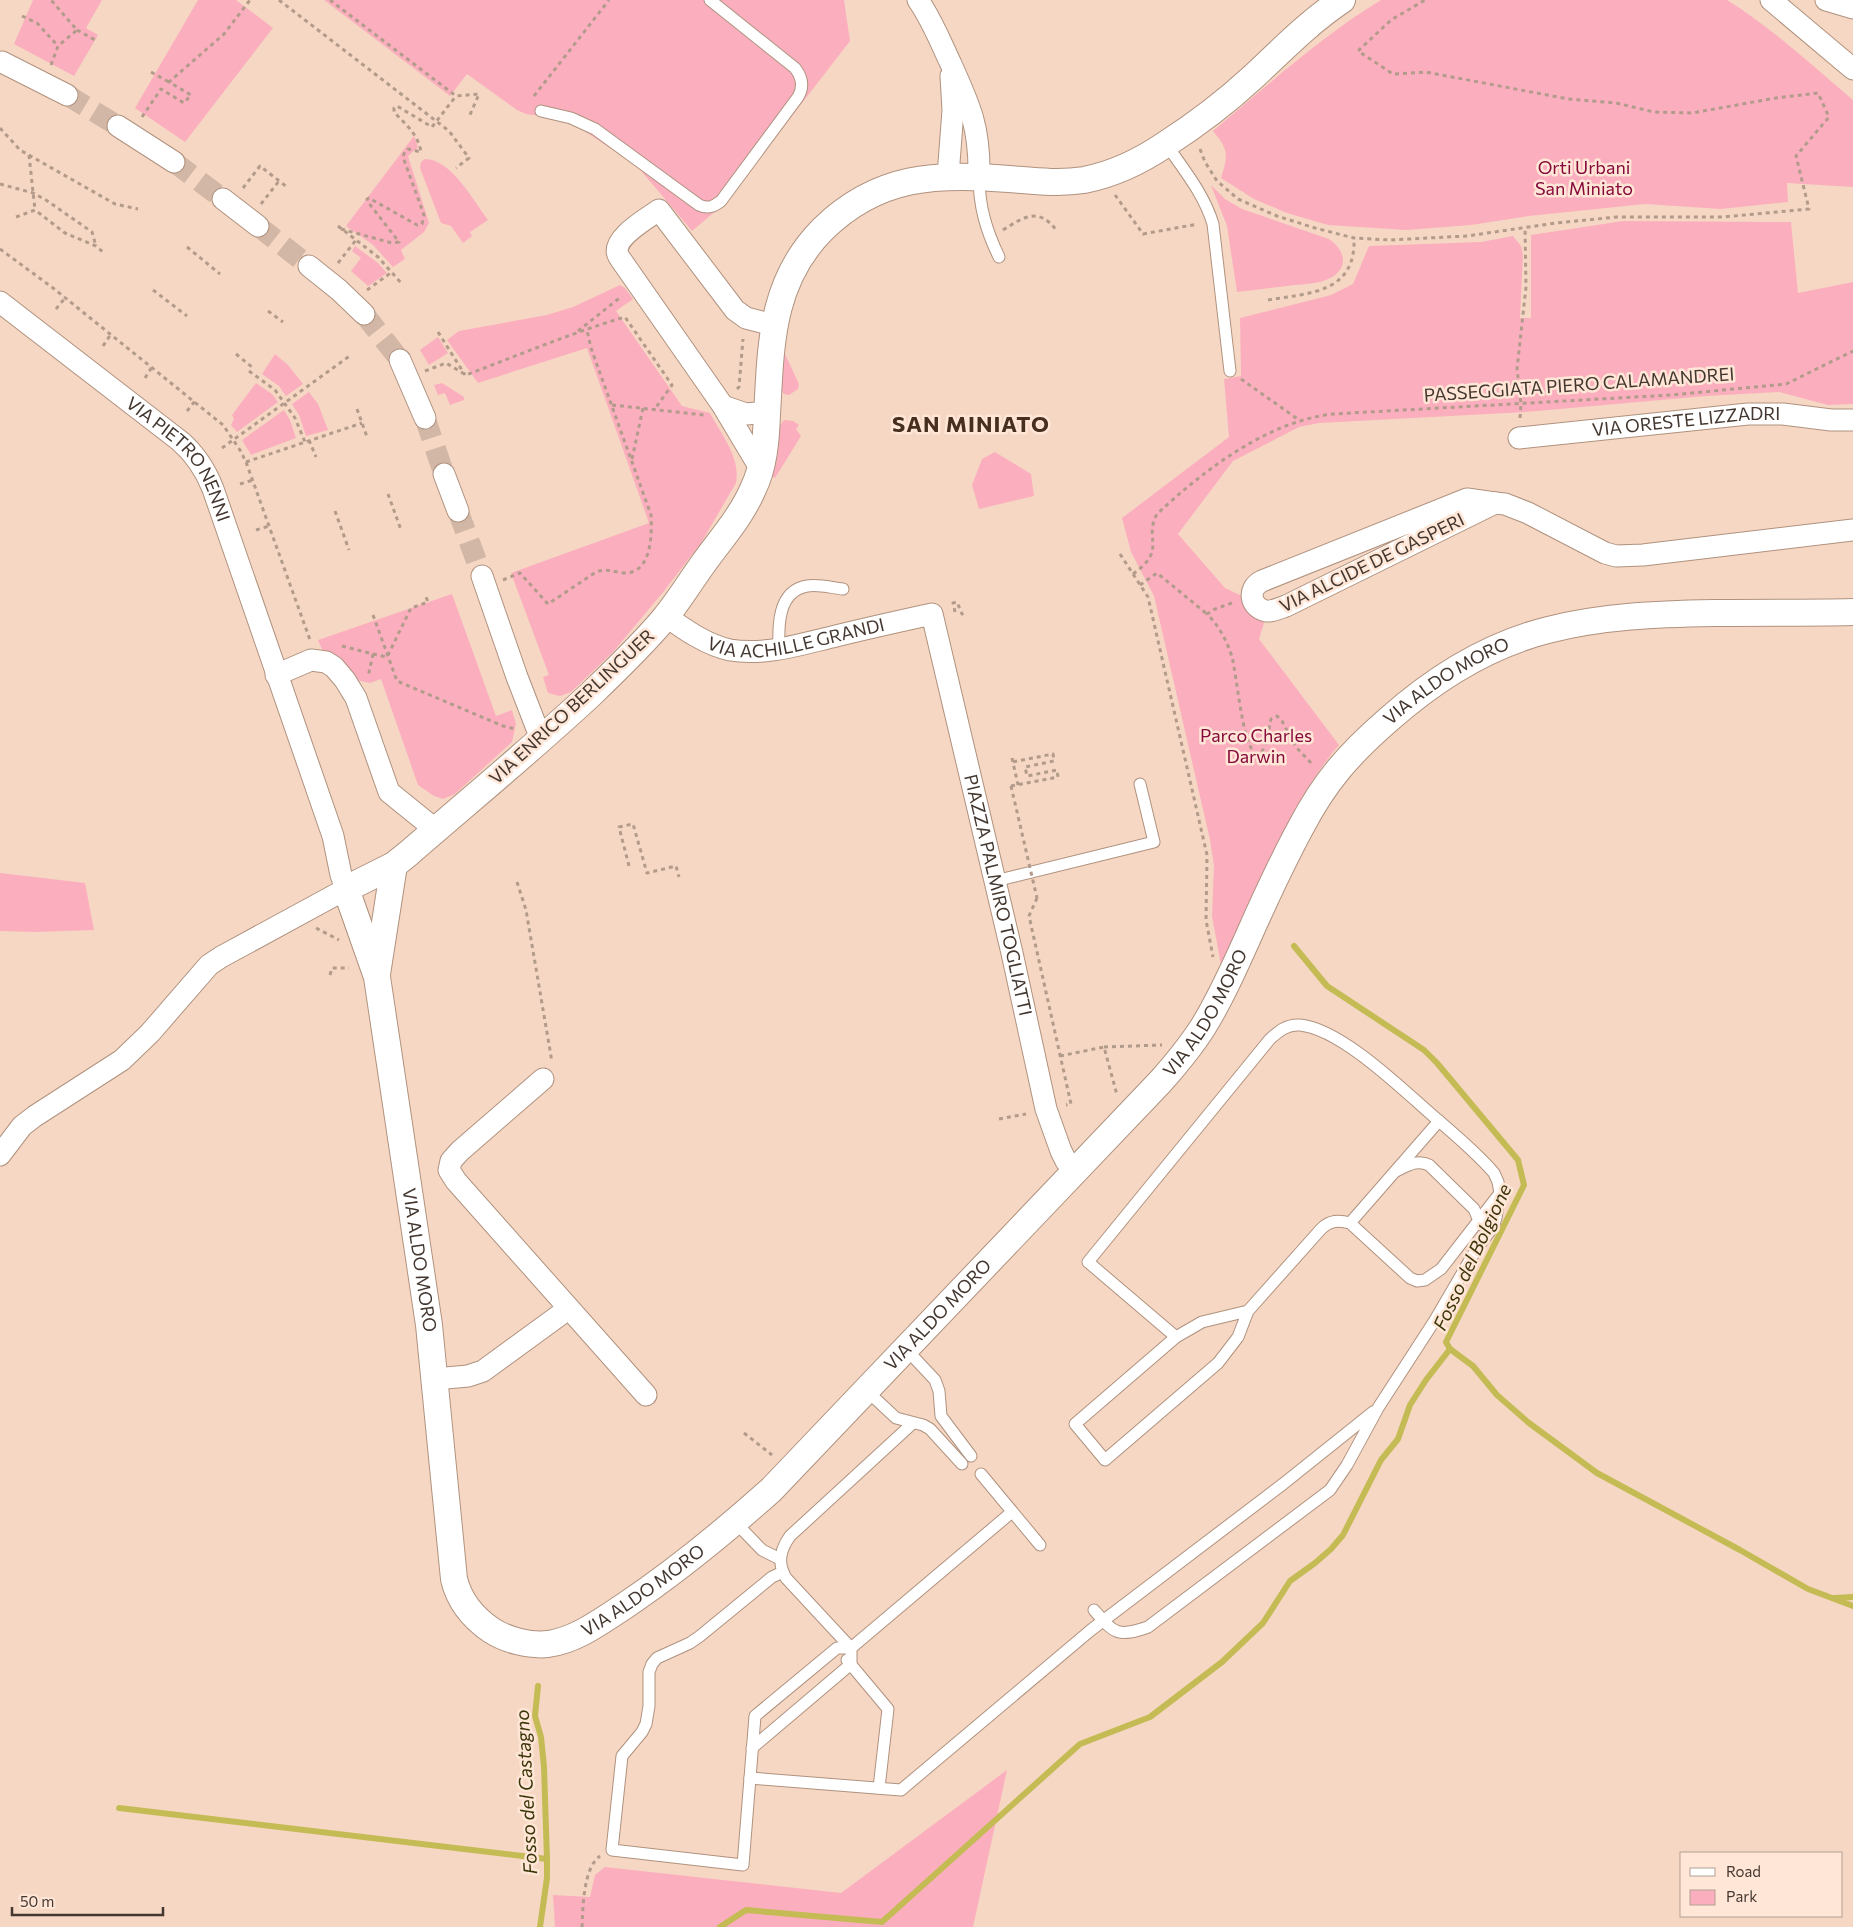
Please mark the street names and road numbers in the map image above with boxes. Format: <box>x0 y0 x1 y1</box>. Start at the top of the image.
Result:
street label: PASSEGGIATA PIERO CALAMANDREI <box>1423 362 1735 406</box>
street label: VIA PIETRO NENNI <box>122 391 235 524</box>
street label: VIA ORESTE LIZZADRI <box>1591 402 1780 440</box>
street label: VIA ALCIDE DE GASPERI <box>1275 508 1468 616</box>
street label: VIA ACHILLE GRANDI <box>704 613 886 662</box>
street label: VIA ENRICO BERLINGUER <box>484 624 658 788</box>
street label: VIA ALDO MORO <box>1378 632 1512 729</box>
street label: PIAZZA PALMIRO TOGLIATTI <box>960 772 1037 1018</box>
street label: VIA ALDO MORO <box>1158 945 1251 1081</box>
street label: VIA ALDO MORO <box>399 1186 442 1334</box>
street label: VIA ALDO MORO <box>879 1254 995 1375</box>
street label: VIA ALDO MORO <box>577 1539 708 1641</box>

